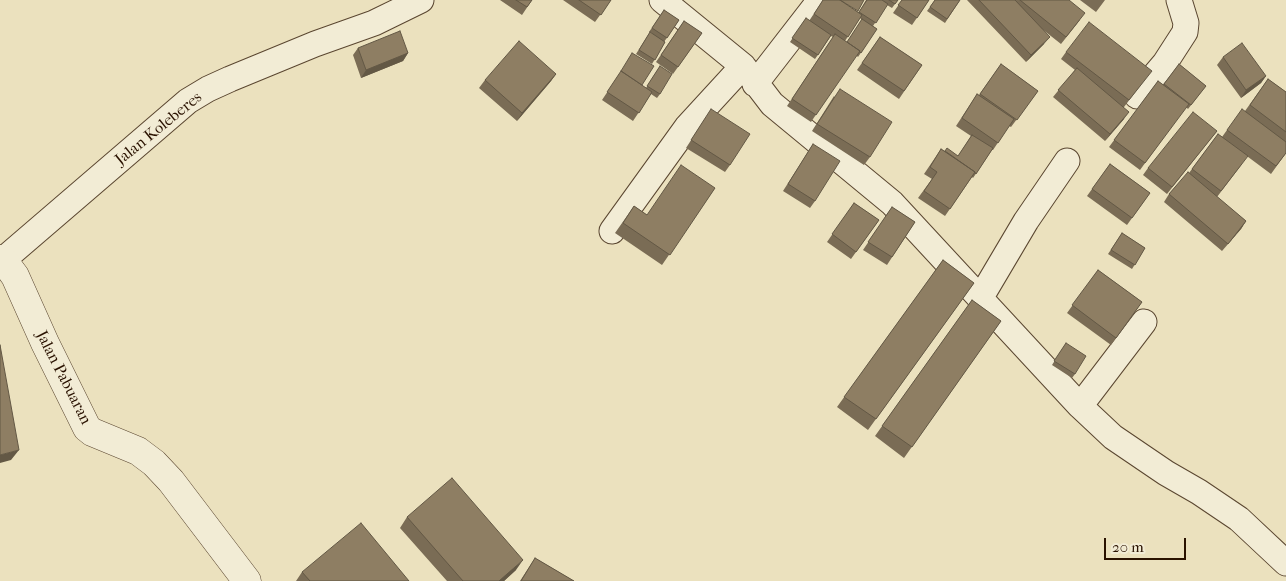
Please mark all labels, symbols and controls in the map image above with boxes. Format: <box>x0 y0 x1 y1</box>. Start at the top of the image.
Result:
street label: Jalan Koleberes <box>112 88 206 170</box>
street label: Jalan Pabuaran <box>31 328 95 428</box>
scale bar <box>1106 528 1188 560</box>
text: 20 m <box>1112 538 1144 556</box>

